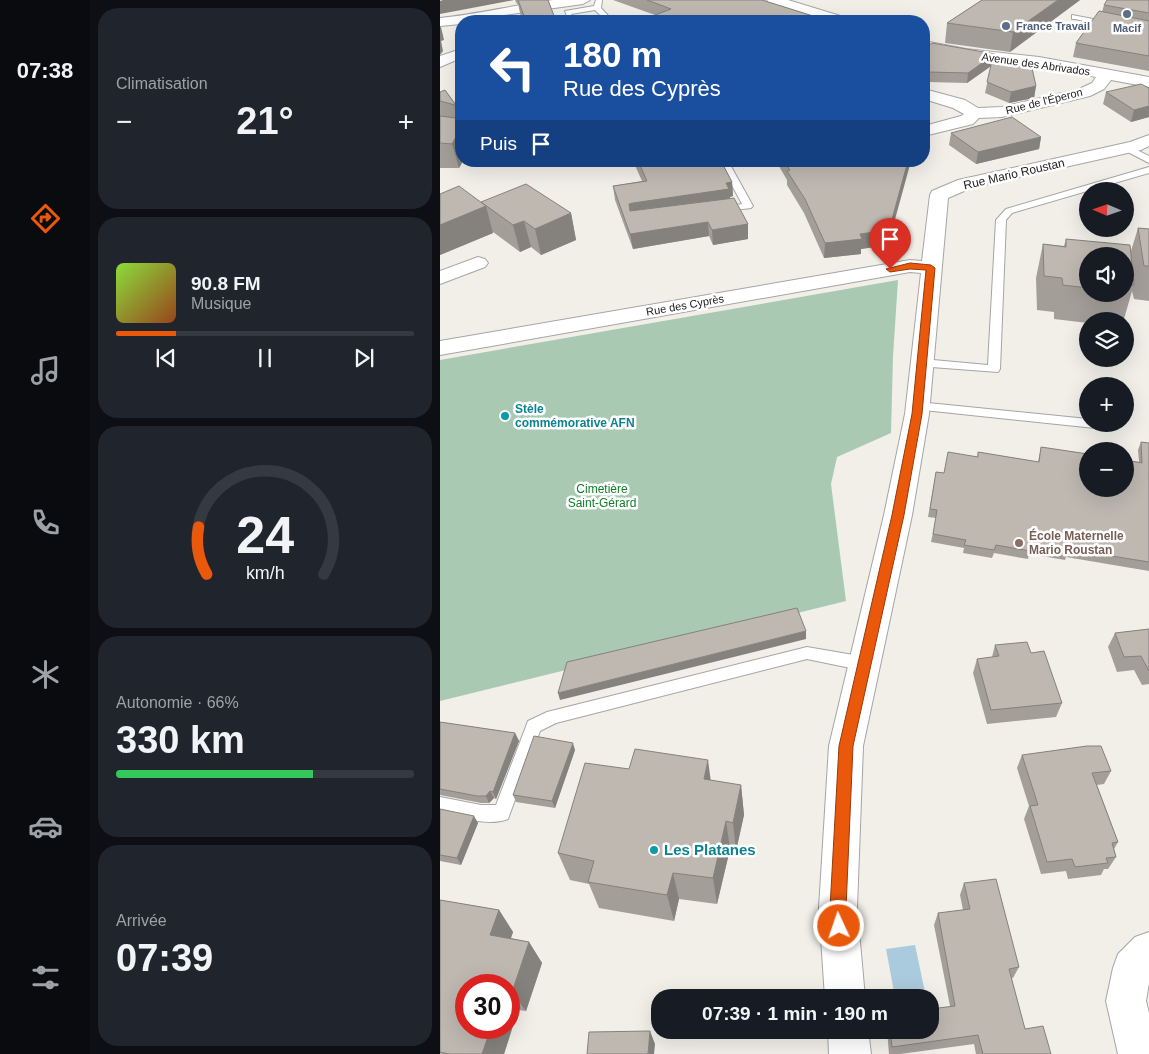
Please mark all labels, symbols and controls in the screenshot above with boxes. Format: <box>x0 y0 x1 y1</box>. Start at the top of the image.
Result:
marker: Macif <box>1121 8 1133 20</box>
marker: France Travail <box>1000 20 1012 32</box>
place label: France Travail <box>1016 20 1090 32</box>
place label: Macif <box>1113 22 1141 34</box>
icon: left <box>480 35 545 100</box>
text: 180 m <box>563 35 662 74</box>
street label: Avenue des Abrivados <box>981 50 1091 78</box>
text: 07:38 <box>17 58 73 83</box>
text: Climatisation <box>116 75 208 92</box>
text: Rue des Cyprès <box>563 76 721 101</box>
street label: Rue de l'Éperon <box>1004 86 1084 116</box>
text: 21° <box>236 100 294 142</box>
text: − <box>116 106 132 137</box>
text: + <box>398 106 414 137</box>
icon: arrive <box>527 130 555 158</box>
text: Puis <box>480 133 517 154</box>
street label: Rue Mario Roustan <box>962 156 1066 192</box>
north arrow <box>1079 182 1134 238</box>
map controls <box>1079 182 1134 497</box>
icon: directions <box>28 201 63 236</box>
pin <box>869 218 911 269</box>
icon: arrive <box>876 225 904 253</box>
button: sound <box>1079 247 1134 302</box>
text: 90.8 FM <box>191 273 261 294</box>
street label: Rue des Cyprès <box>645 292 725 318</box>
text: Musique <box>191 295 251 312</box>
button: layers <box>1079 312 1134 367</box>
icon: previous <box>152 344 180 372</box>
icon: pause <box>251 344 279 372</box>
icon: next <box>350 344 378 372</box>
icon: music <box>28 353 63 388</box>
button: + <box>1079 377 1134 432</box>
place label: Stèle commémorative AFN <box>515 402 635 430</box>
marker: Stèle commémorative AFN <box>499 410 511 422</box>
button: − <box>1079 442 1134 497</box>
park label: Cimetière Saint-Gérard <box>568 482 636 510</box>
icon: phone <box>28 505 63 540</box>
text: 24 <box>236 506 294 564</box>
place label: École Maternelle Mario Roustan <box>1029 528 1124 557</box>
marker: École Maternelle Mario Roustan <box>1013 537 1025 549</box>
text: km/h <box>246 563 284 583</box>
icon: climate <box>28 657 63 692</box>
text: Autonomie · 66% <box>116 694 239 711</box>
text: 330 km <box>116 719 245 761</box>
icon: car <box>28 809 63 844</box>
place label: Les Platanes <box>664 841 756 858</box>
marker: Les Platanes <box>648 844 660 856</box>
position arrow <box>812 899 864 951</box>
text: Arrivée <box>116 912 167 929</box>
text: 07:39 <box>116 937 213 979</box>
icon: filters <box>28 960 63 995</box>
speed limit sign: 30 <box>455 974 520 1039</box>
text: 07:39 · 1 min · 190 m <box>702 1003 888 1024</box>

